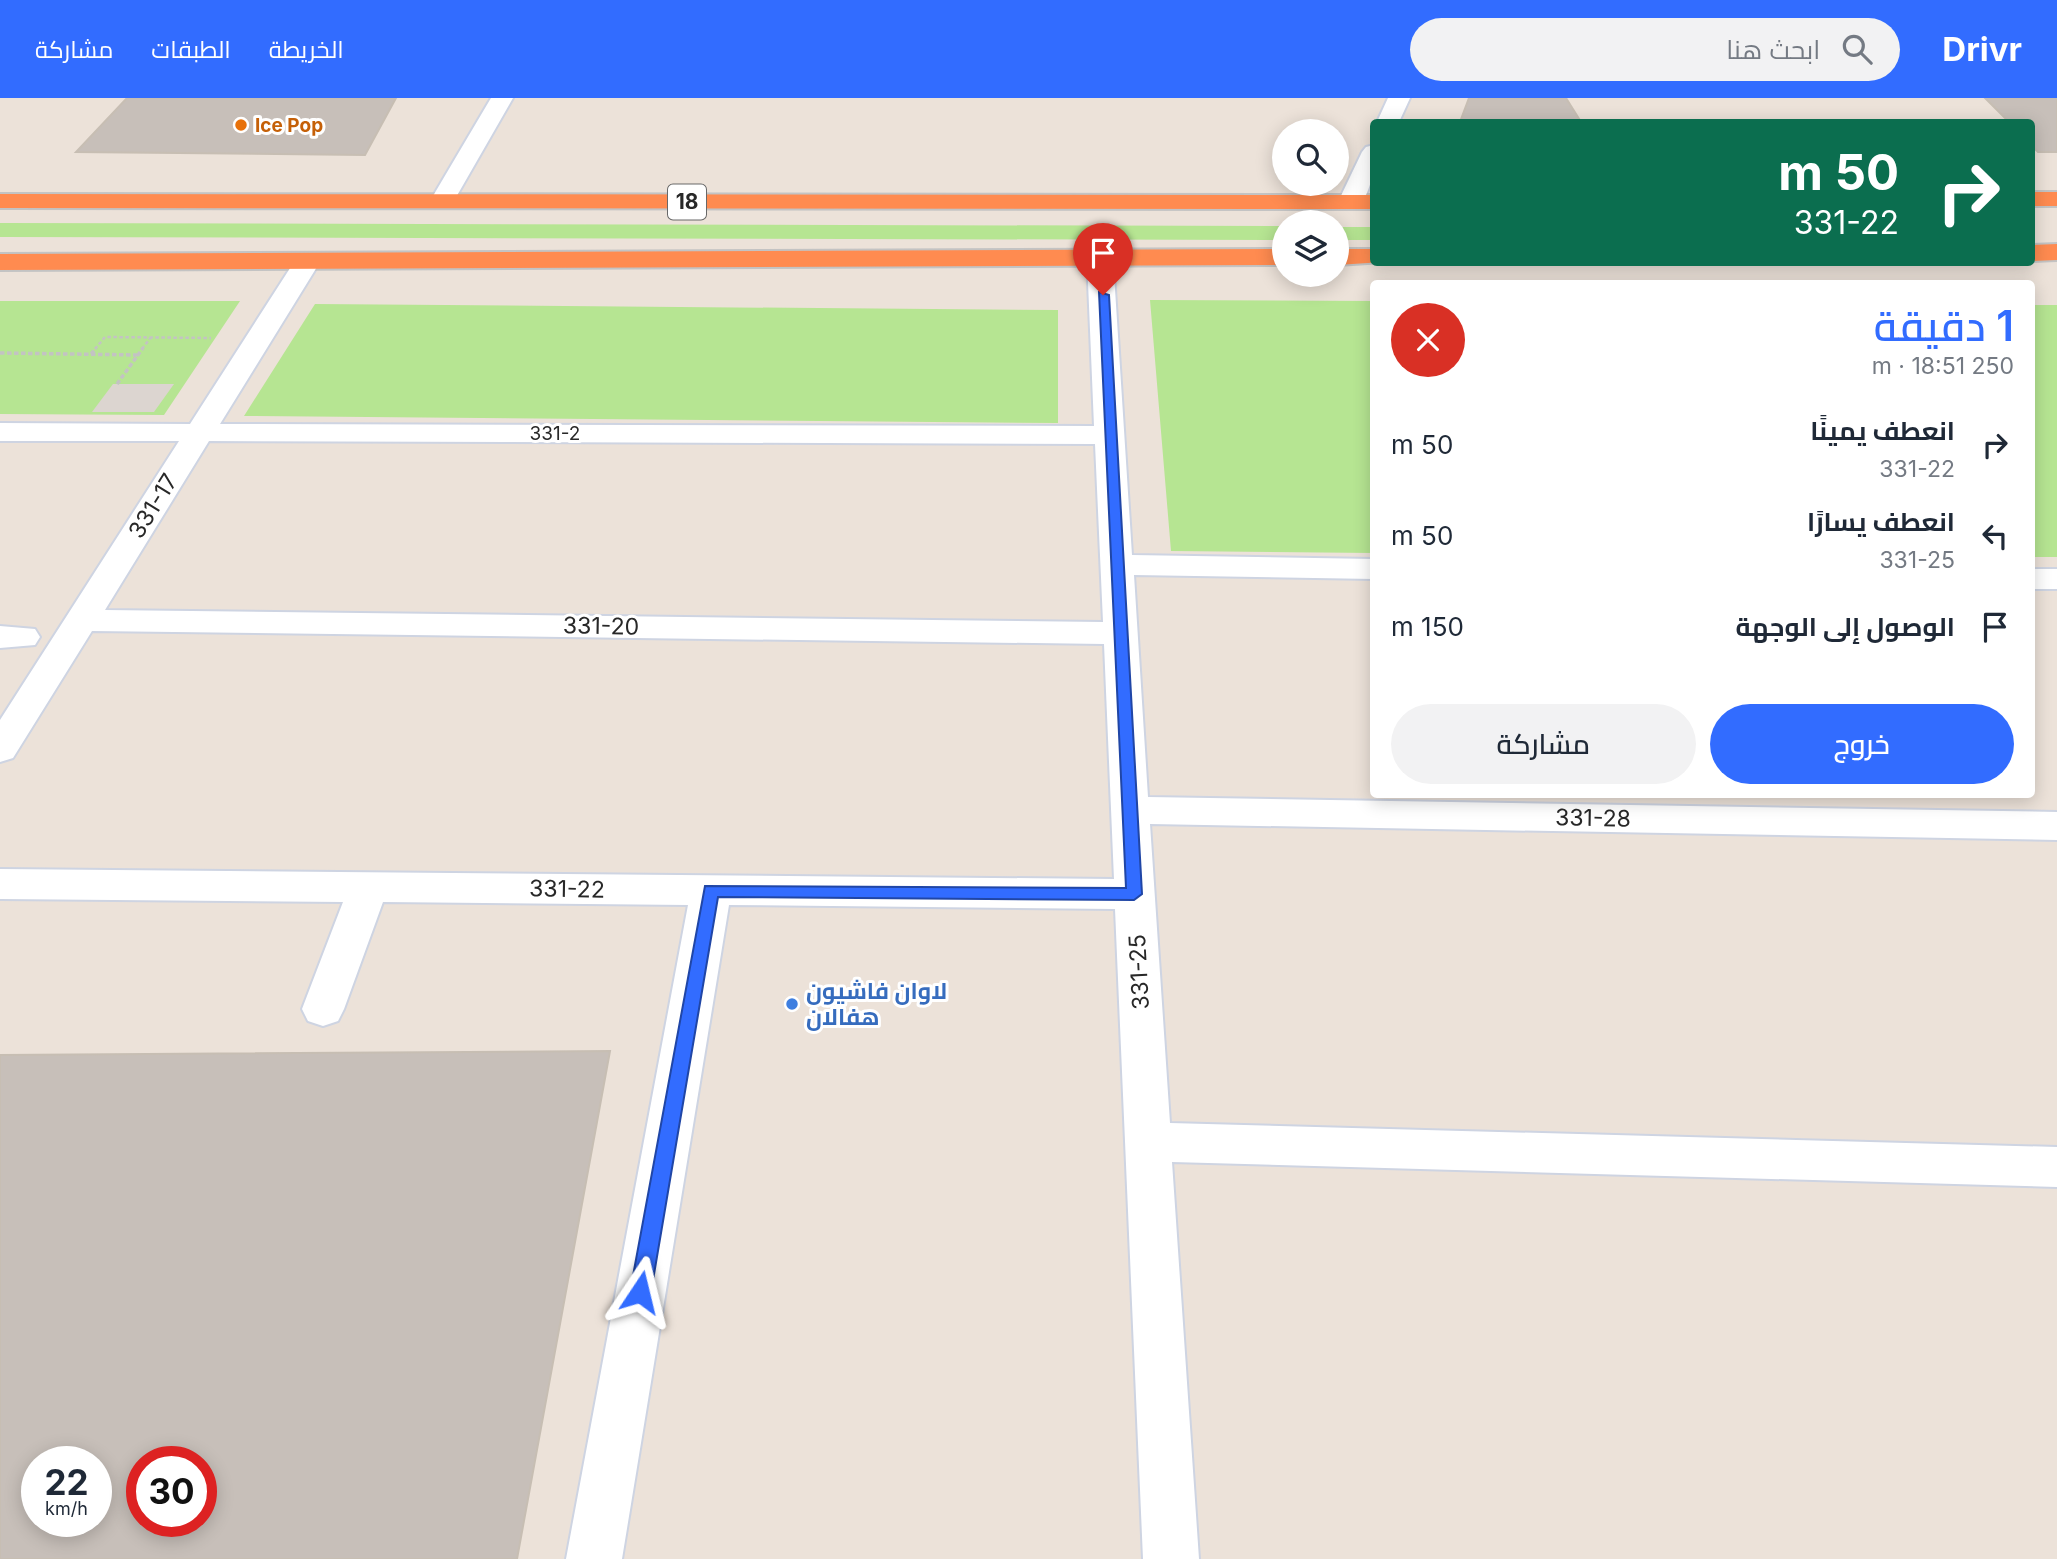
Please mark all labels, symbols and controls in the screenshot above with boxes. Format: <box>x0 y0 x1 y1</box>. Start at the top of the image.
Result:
search box <box>1410 18 1900 81</box>
text: Drivr <box>1942 29 2022 69</box>
icon: search <box>1838 30 1876 68</box>
text: ابحث هنا <box>1726 34 1820 65</box>
text: مشاركة <box>35 35 113 64</box>
text: الطبقات <box>151 35 231 64</box>
text: الخريطة <box>269 35 344 64</box>
place label: Ice Pop <box>255 114 323 137</box>
marker: Ice Pop <box>233 117 249 133</box>
map controls <box>1272 119 1349 287</box>
button: search <box>1272 119 1349 196</box>
text: 50 m <box>1778 143 1899 202</box>
icon: right <box>1923 147 2014 238</box>
road number: 18 <box>668 184 706 220</box>
text: 331-22 <box>1794 203 1899 242</box>
button: layers <box>1272 210 1349 287</box>
pin <box>1073 223 1133 295</box>
icon: arrive <box>1084 234 1122 272</box>
text: 1 دقيقة <box>1874 300 2014 351</box>
button: close <box>1391 303 1465 377</box>
text: 250 m · 18:51 <box>1872 352 2014 380</box>
text: انعطف يمينًا <box>1810 415 1955 446</box>
street label: 331-2 <box>530 422 580 445</box>
icon: right <box>1976 426 2014 464</box>
text: 50 m <box>1391 429 1453 460</box>
text: 331-22 <box>1879 455 1955 483</box>
street label: 331-17 <box>122 469 184 543</box>
text: انعطف يسارًا <box>1807 506 1955 537</box>
icon: left <box>1976 517 2014 555</box>
text: 50 m <box>1391 520 1453 551</box>
text: 331-25 <box>1879 546 1955 574</box>
icon: arrive <box>1976 608 2014 646</box>
street label: 331-20 <box>563 611 639 641</box>
text: 150 m <box>1391 611 1464 642</box>
text: الوصول إلى الوجهة <box>1736 611 1955 642</box>
button: مشاركة <box>1391 704 1696 784</box>
button: خروج <box>1710 704 2014 784</box>
street label: 331-28 <box>1555 803 1631 833</box>
street label: 331-22 <box>529 874 605 904</box>
street label: 331-25 <box>1123 934 1155 1010</box>
place label: لاوان فاشيون هفالان <box>806 977 947 1031</box>
marker: لاوان فاشيون هفالان <box>784 996 800 1012</box>
position arrow <box>603 1255 677 1329</box>
speed limit sign: 30 <box>126 1446 217 1537</box>
text: 22 <box>44 1461 89 1503</box>
text: km/h <box>45 1498 88 1519</box>

